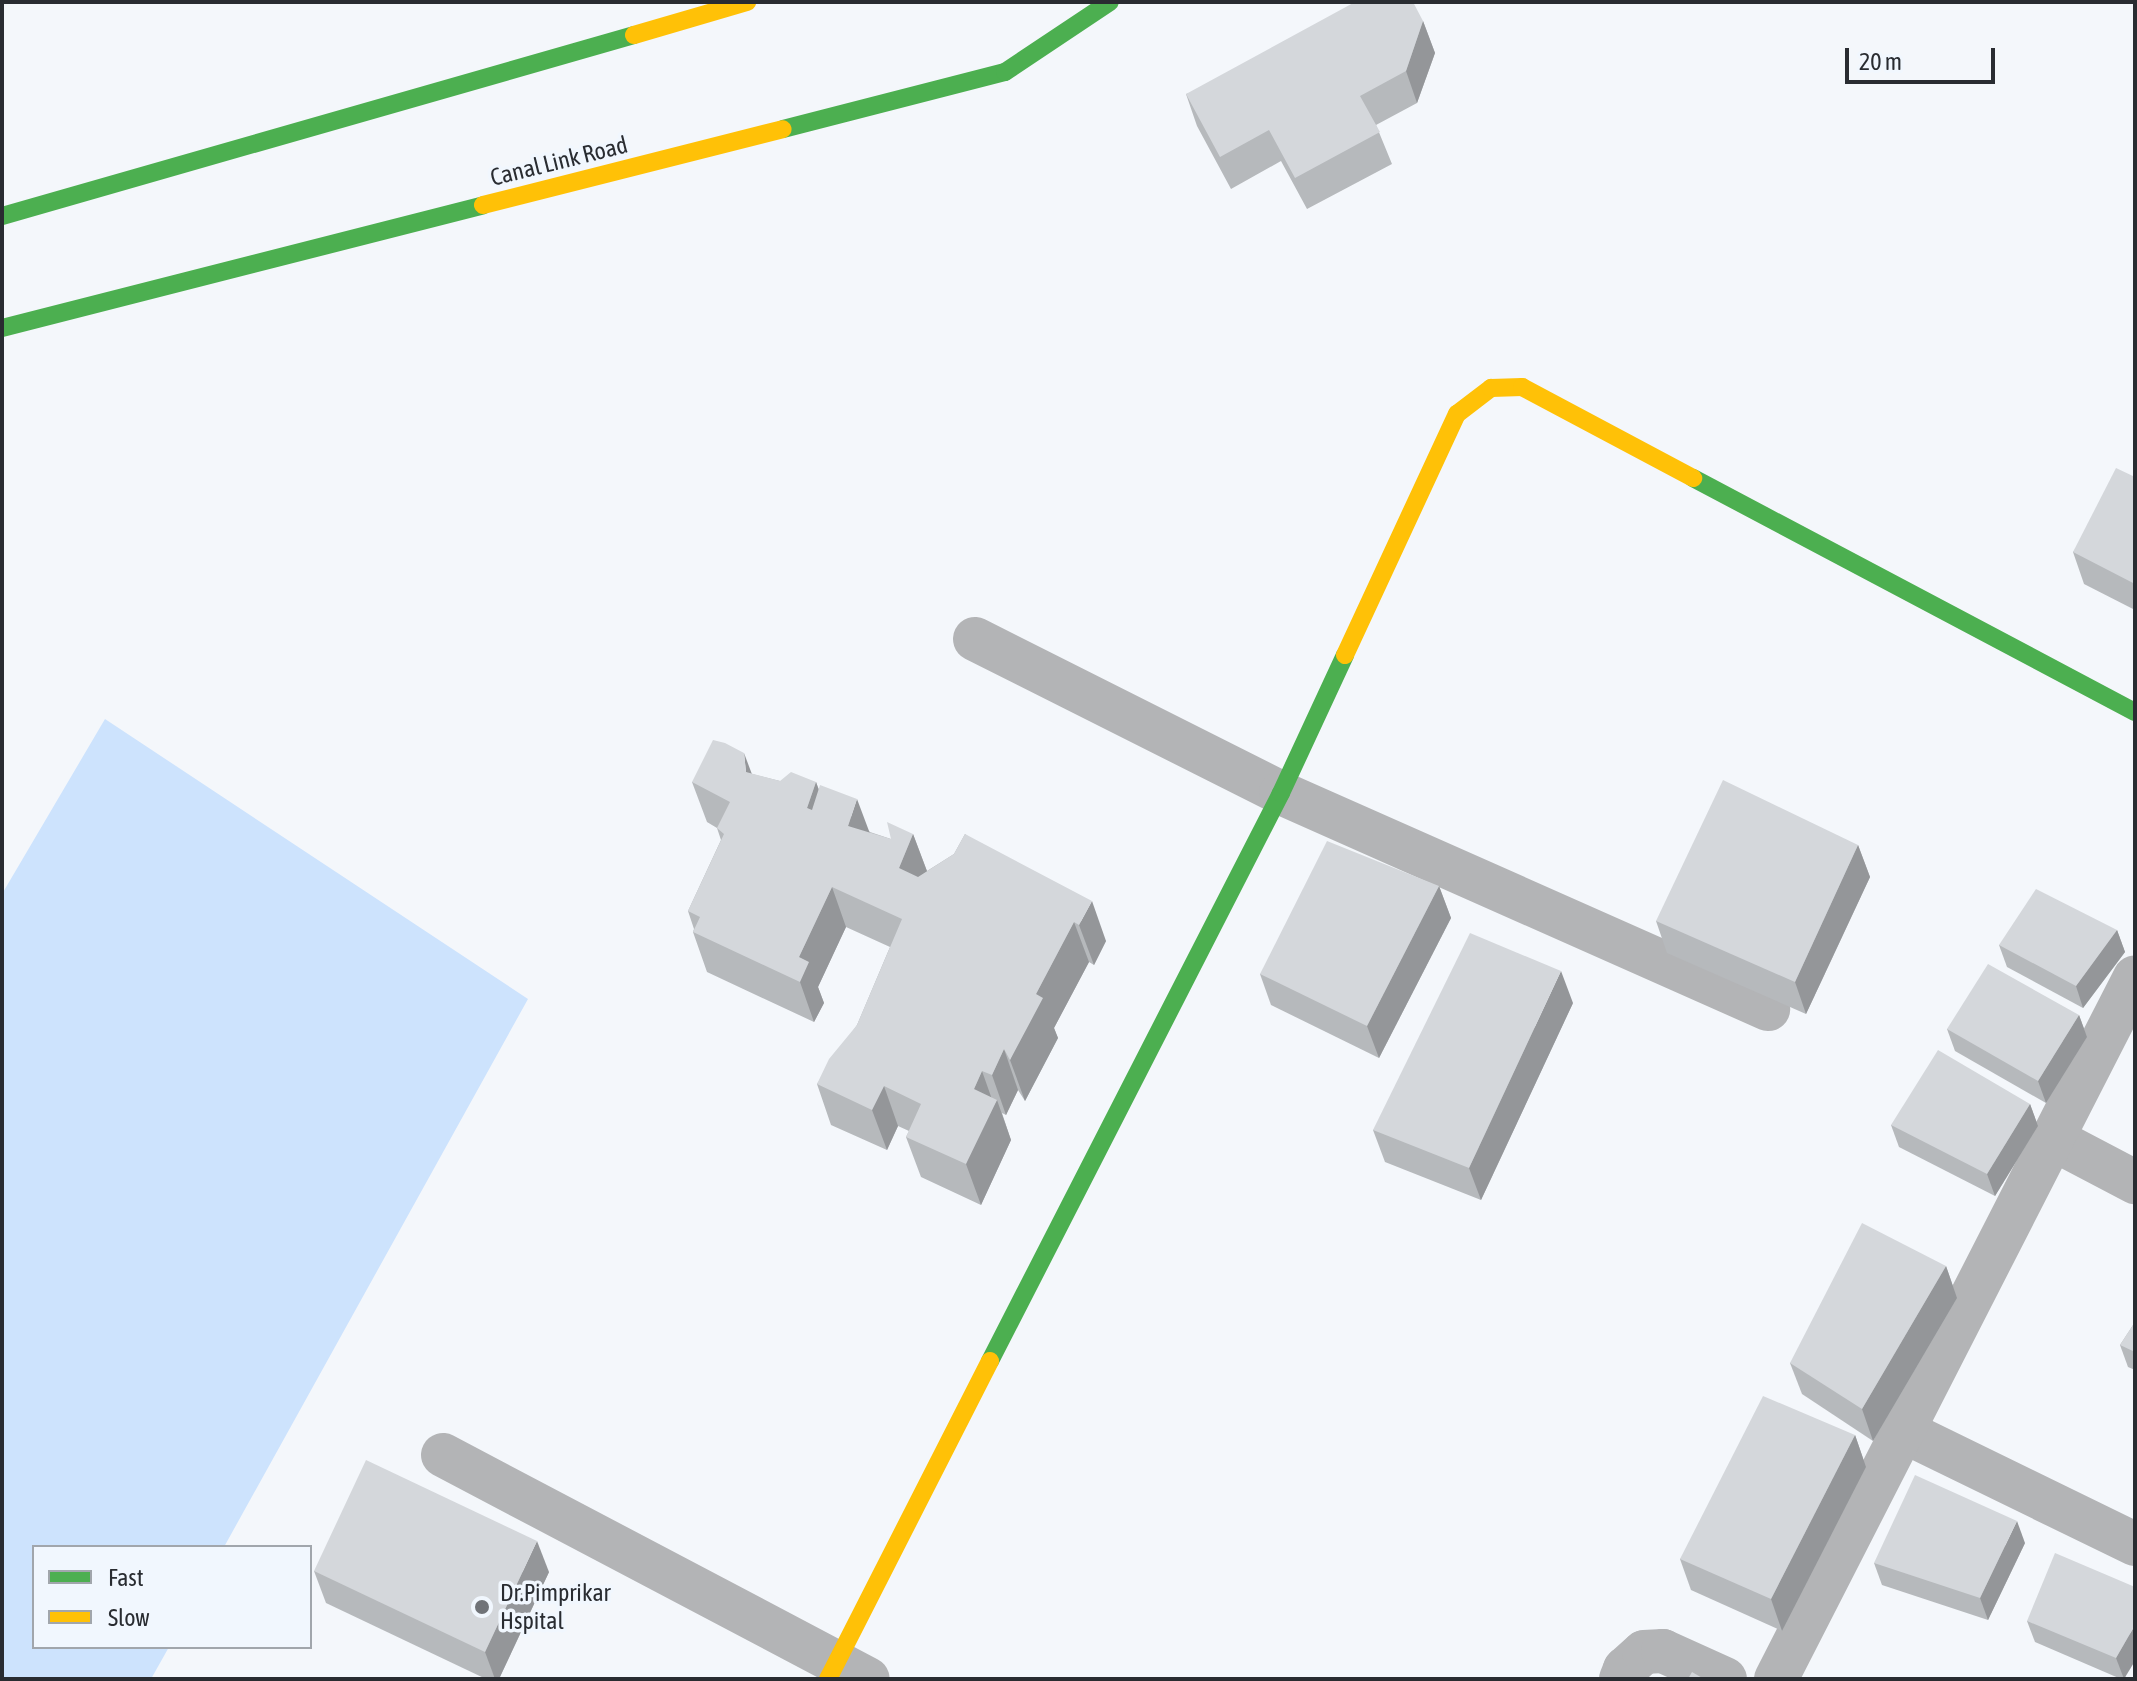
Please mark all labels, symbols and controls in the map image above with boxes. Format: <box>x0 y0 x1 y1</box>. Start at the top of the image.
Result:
scale bar <box>1849 32 1999 82</box>
text: 20 m <box>1859 48 1902 75</box>
street label: Canal Link Road <box>487 130 631 192</box>
legend <box>32 1545 312 1649</box>
text: Fast <box>108 1564 144 1591</box>
place label: Dr.Pimprikar Hspital <box>500 1579 611 1635</box>
marker: Dr.Pimprikar Hspital <box>471 1596 493 1618</box>
text: Slow <box>108 1604 150 1631</box>

